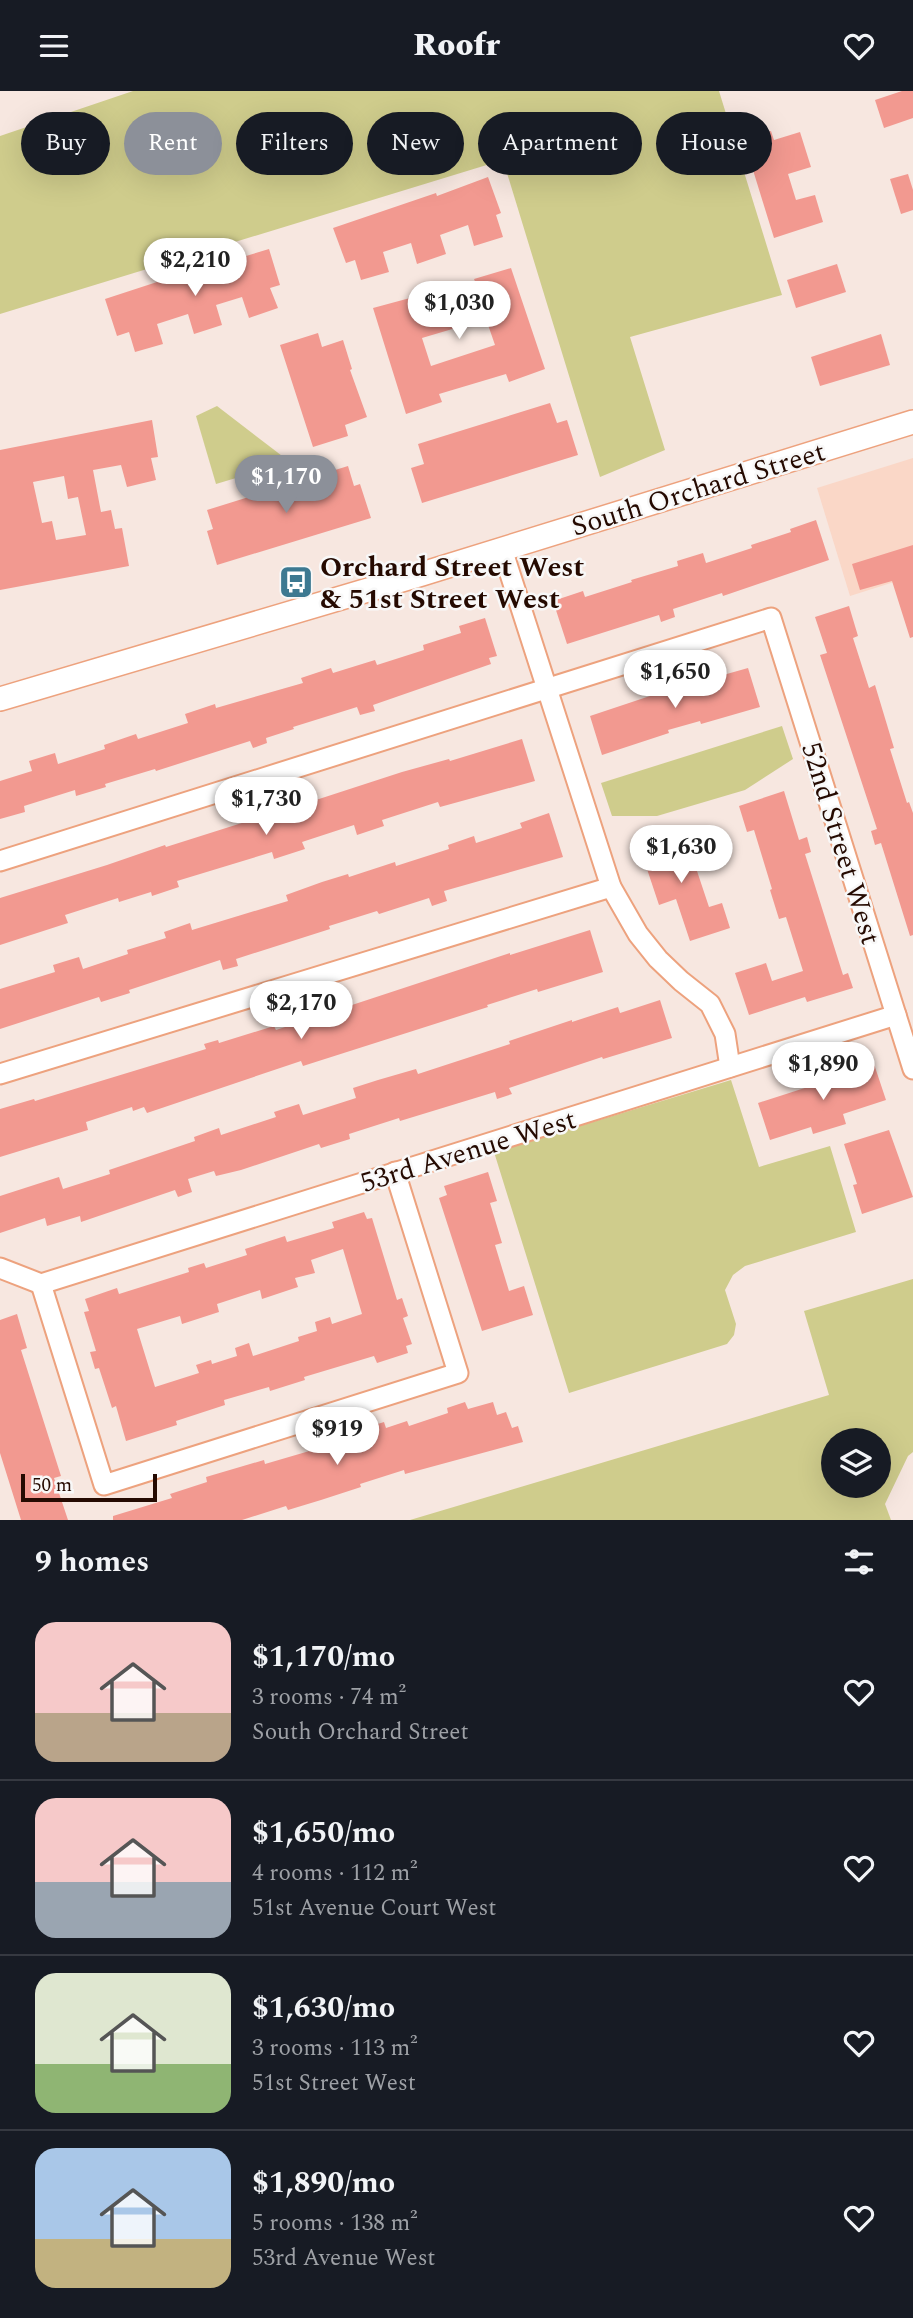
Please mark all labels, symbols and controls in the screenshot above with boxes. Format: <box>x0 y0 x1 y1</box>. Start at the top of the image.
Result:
text: Roofr <box>413 21 500 70</box>
icon: menu <box>35 27 73 65</box>
icon: heart <box>840 27 878 65</box>
chip: Buy <box>21 112 110 175</box>
chip: Rent <box>124 112 222 175</box>
chip: Filters <box>236 112 353 175</box>
chip: New <box>367 112 464 175</box>
chip: Apartment <box>478 112 642 175</box>
chip: House <box>656 112 772 175</box>
pin: $2,210 <box>138 239 252 298</box>
text: $2,210 <box>160 243 230 278</box>
pin: $1,030 <box>402 281 516 341</box>
text: $1,030 <box>424 286 494 321</box>
street label: South Orchard Street <box>566 430 831 549</box>
pin: $1,170 <box>229 455 343 515</box>
text: $1,170 <box>251 460 321 495</box>
place label: Orchard Street West & 51st Street West <box>320 546 584 621</box>
bus stop icon: Orchard Street West & 51st Street West <box>277 563 315 601</box>
pin: $1,650 <box>618 651 732 710</box>
text: $1,650 <box>640 655 710 690</box>
street label: 52nd Street West <box>789 737 892 950</box>
pin: $1,730 <box>209 777 323 837</box>
text: $1,730 <box>231 782 301 817</box>
pin: $1,630 <box>624 825 738 885</box>
text: $1,630 <box>646 830 716 865</box>
pin: $2,170 <box>244 981 358 1041</box>
text: $2,170 <box>266 986 336 1021</box>
pin: $1,890 <box>766 1042 880 1102</box>
text: $1,890 <box>788 1047 858 1082</box>
street label: 53rd Avenue West <box>355 1098 582 1205</box>
pin: $919 <box>296 1407 378 1467</box>
text: $919 <box>311 1412 363 1447</box>
map controls <box>821 1428 891 1498</box>
button: layers <box>821 1428 891 1498</box>
scale bar <box>21 1471 158 1503</box>
text: 50 m <box>32 1471 72 1500</box>
text: 9 homes <box>35 1539 149 1585</box>
icon: filters <box>840 1543 878 1581</box>
text: $1,170/mo <box>252 1634 395 1680</box>
icon: home <box>91 1650 175 1734</box>
icon: heart <box>840 1673 878 1711</box>
text: 3 rooms · 74 m² <box>252 1680 406 1715</box>
text: South Orchard Street <box>252 1715 469 1750</box>
text: $1,650/mo <box>252 1810 395 1856</box>
icon: home <box>91 1826 175 1910</box>
icon: heart <box>840 1849 878 1887</box>
text: 4 rooms · 112 m² <box>252 1856 418 1891</box>
text: 51st Avenue Court West <box>252 1891 496 1926</box>
text: $1,630/mo <box>252 1985 395 2031</box>
icon: home <box>91 2001 175 2085</box>
icon: heart <box>840 2024 878 2062</box>
text: 3 rooms · 113 m² <box>252 2031 418 2066</box>
text: 51st Street West <box>252 2066 416 2101</box>
text: $1,890/mo <box>252 2160 395 2206</box>
icon: home <box>91 2176 175 2260</box>
icon: heart <box>840 2199 878 2237</box>
text: 5 rooms · 138 m² <box>252 2206 418 2241</box>
text: 53rd Avenue West <box>252 2241 436 2276</box>

